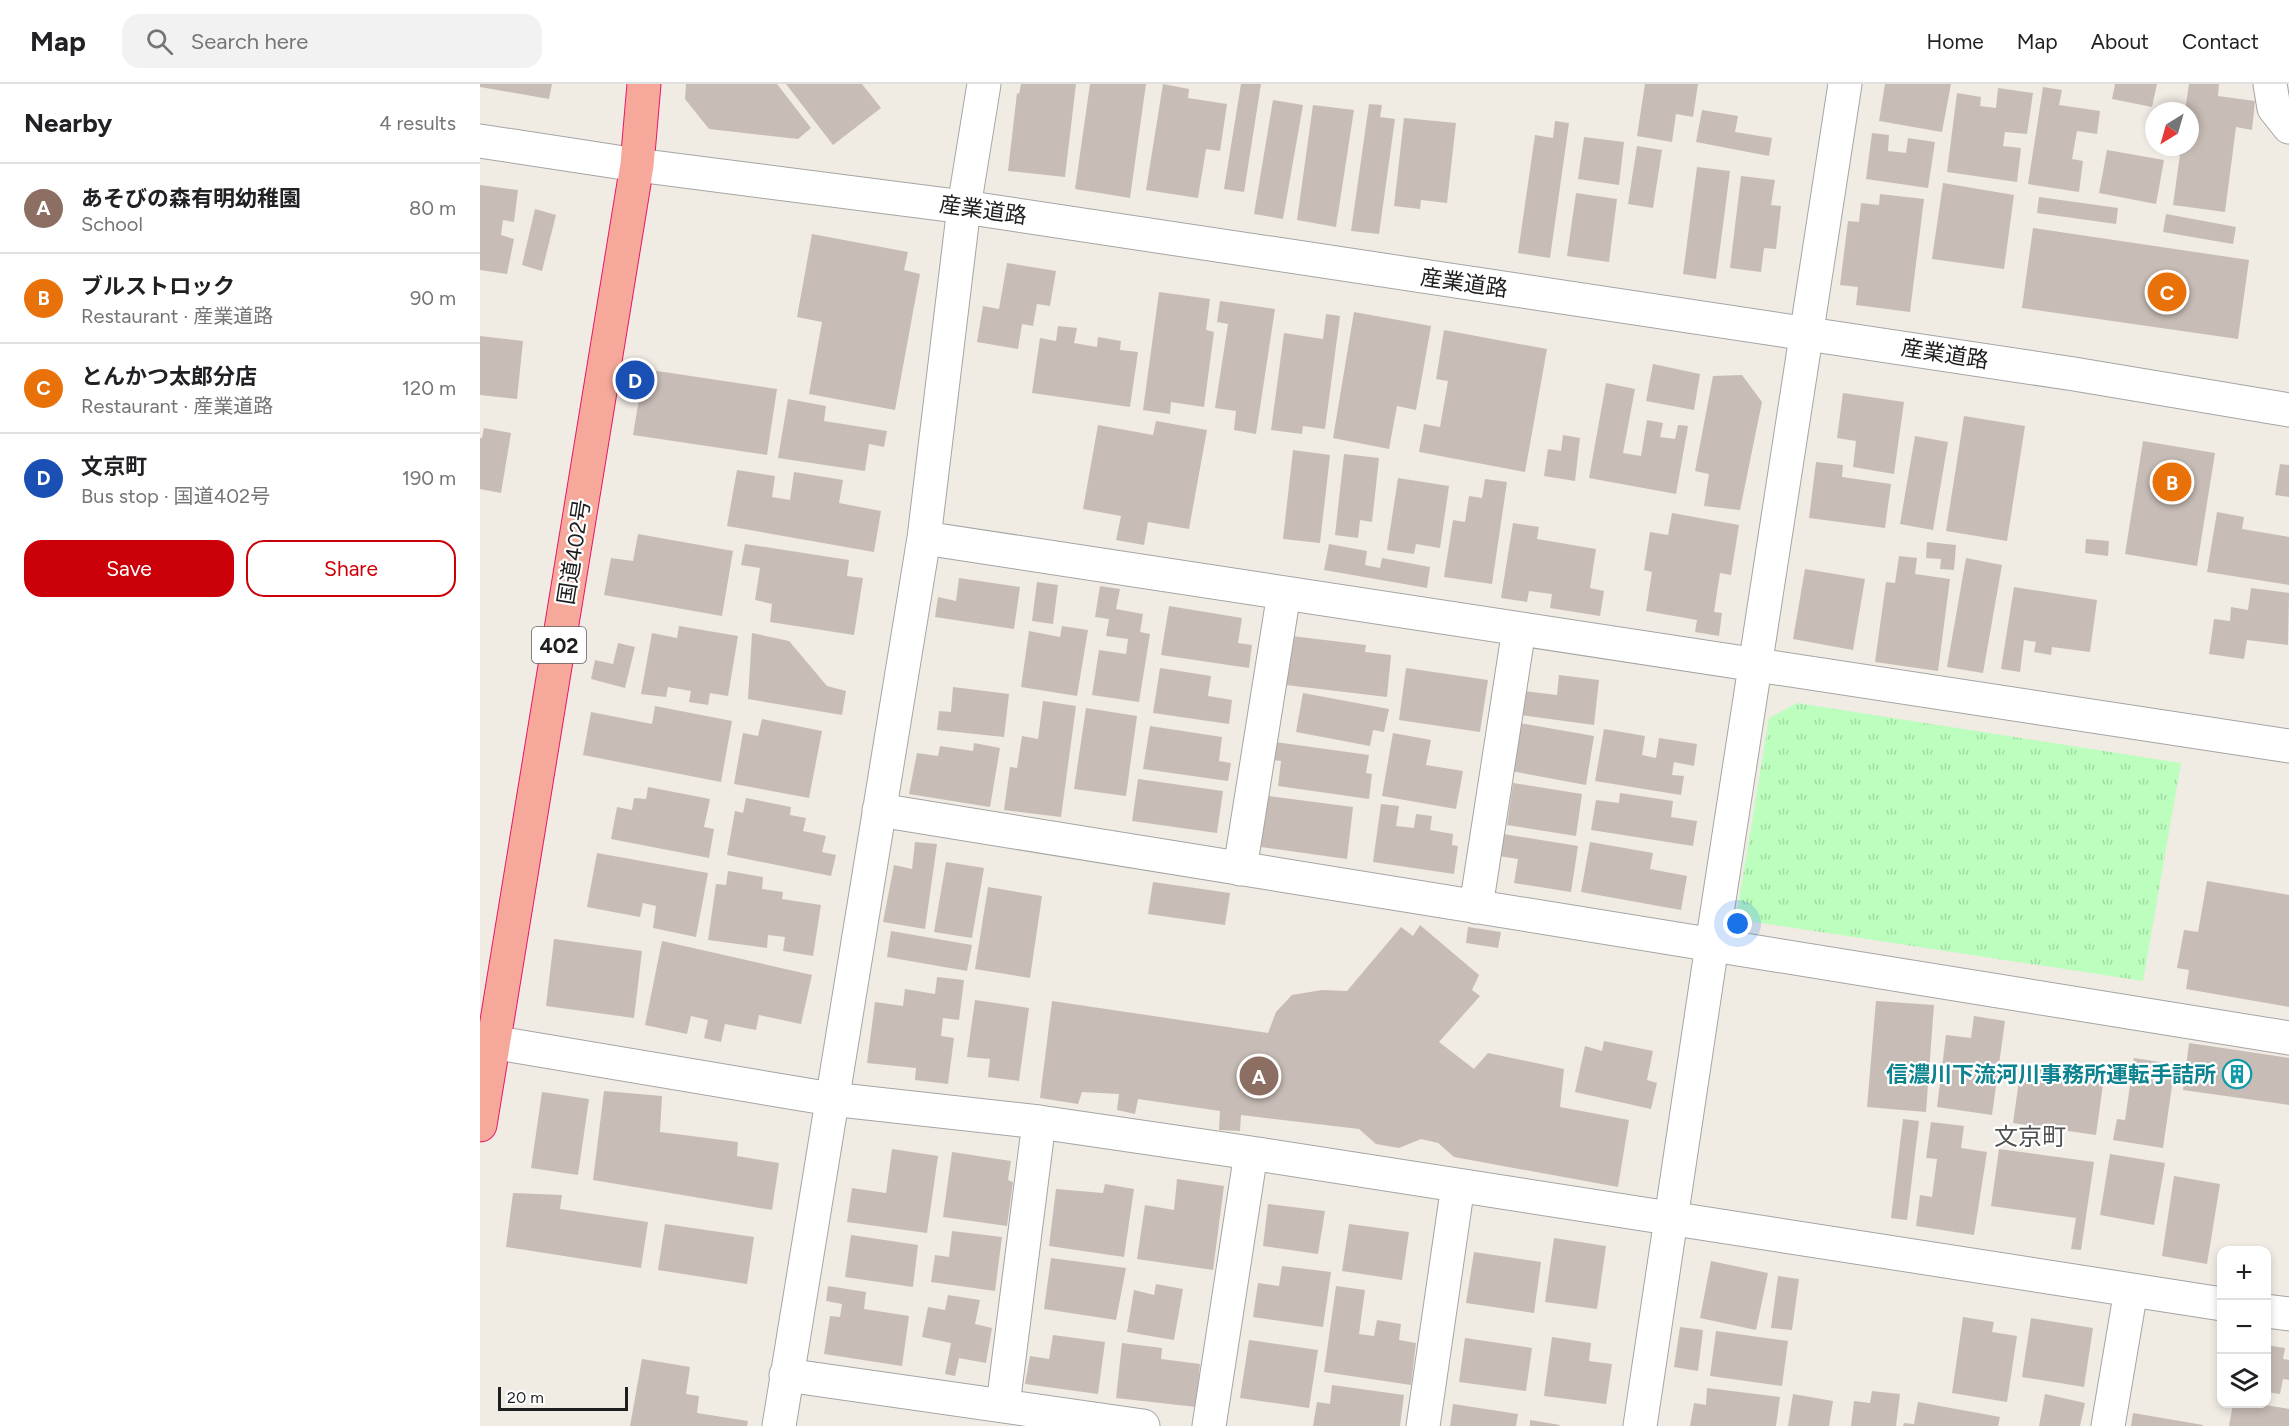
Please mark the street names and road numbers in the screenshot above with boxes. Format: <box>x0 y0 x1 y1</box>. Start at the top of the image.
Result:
street label: 産業道路 <box>938 191 1028 229</box>
street label: 産業道路 <box>1419 264 1509 302</box>
street label: 産業道路 <box>1899 334 1991 374</box>
street label: 国道402号 <box>552 498 596 606</box>
road number: 402 <box>532 627 586 663</box>

